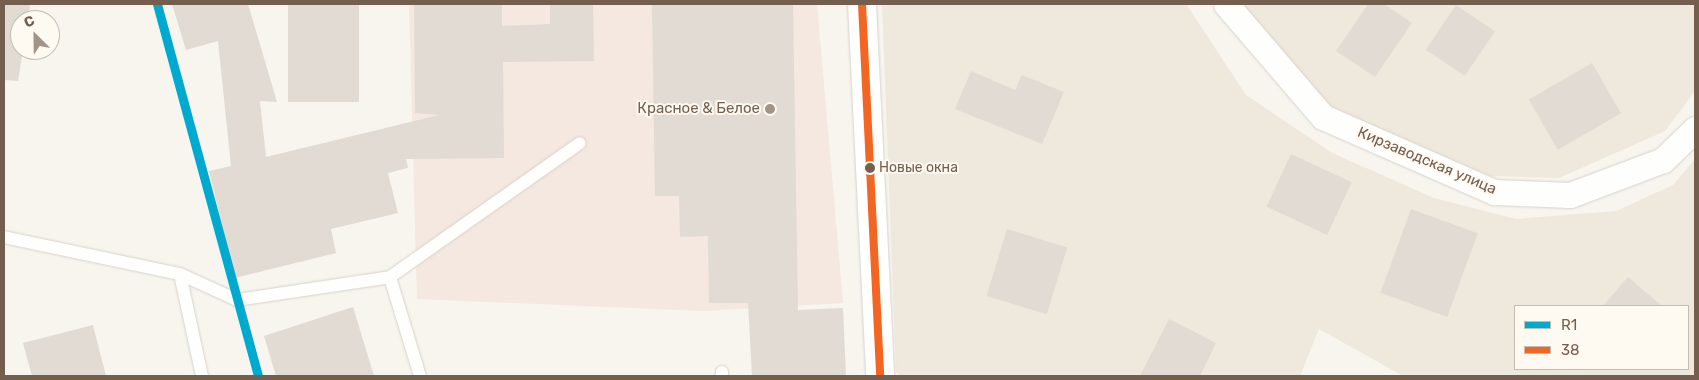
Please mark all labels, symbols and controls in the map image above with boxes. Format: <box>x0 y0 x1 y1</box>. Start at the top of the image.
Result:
north arrow <box>10 10 60 60</box>
text: С <box>21 12 37 31</box>
place label: Красное & Белое <box>637 100 760 118</box>
marker: Красное & Белое <box>764 103 776 115</box>
street label: Кирзаводская улица <box>1355 124 1499 198</box>
place label: Новые окна <box>879 160 958 176</box>
marker: Новые окна <box>865 163 875 173</box>
legend <box>1514 305 1689 370</box>
text: R1 <box>1561 316 1577 334</box>
text: 38 <box>1561 341 1580 359</box>

